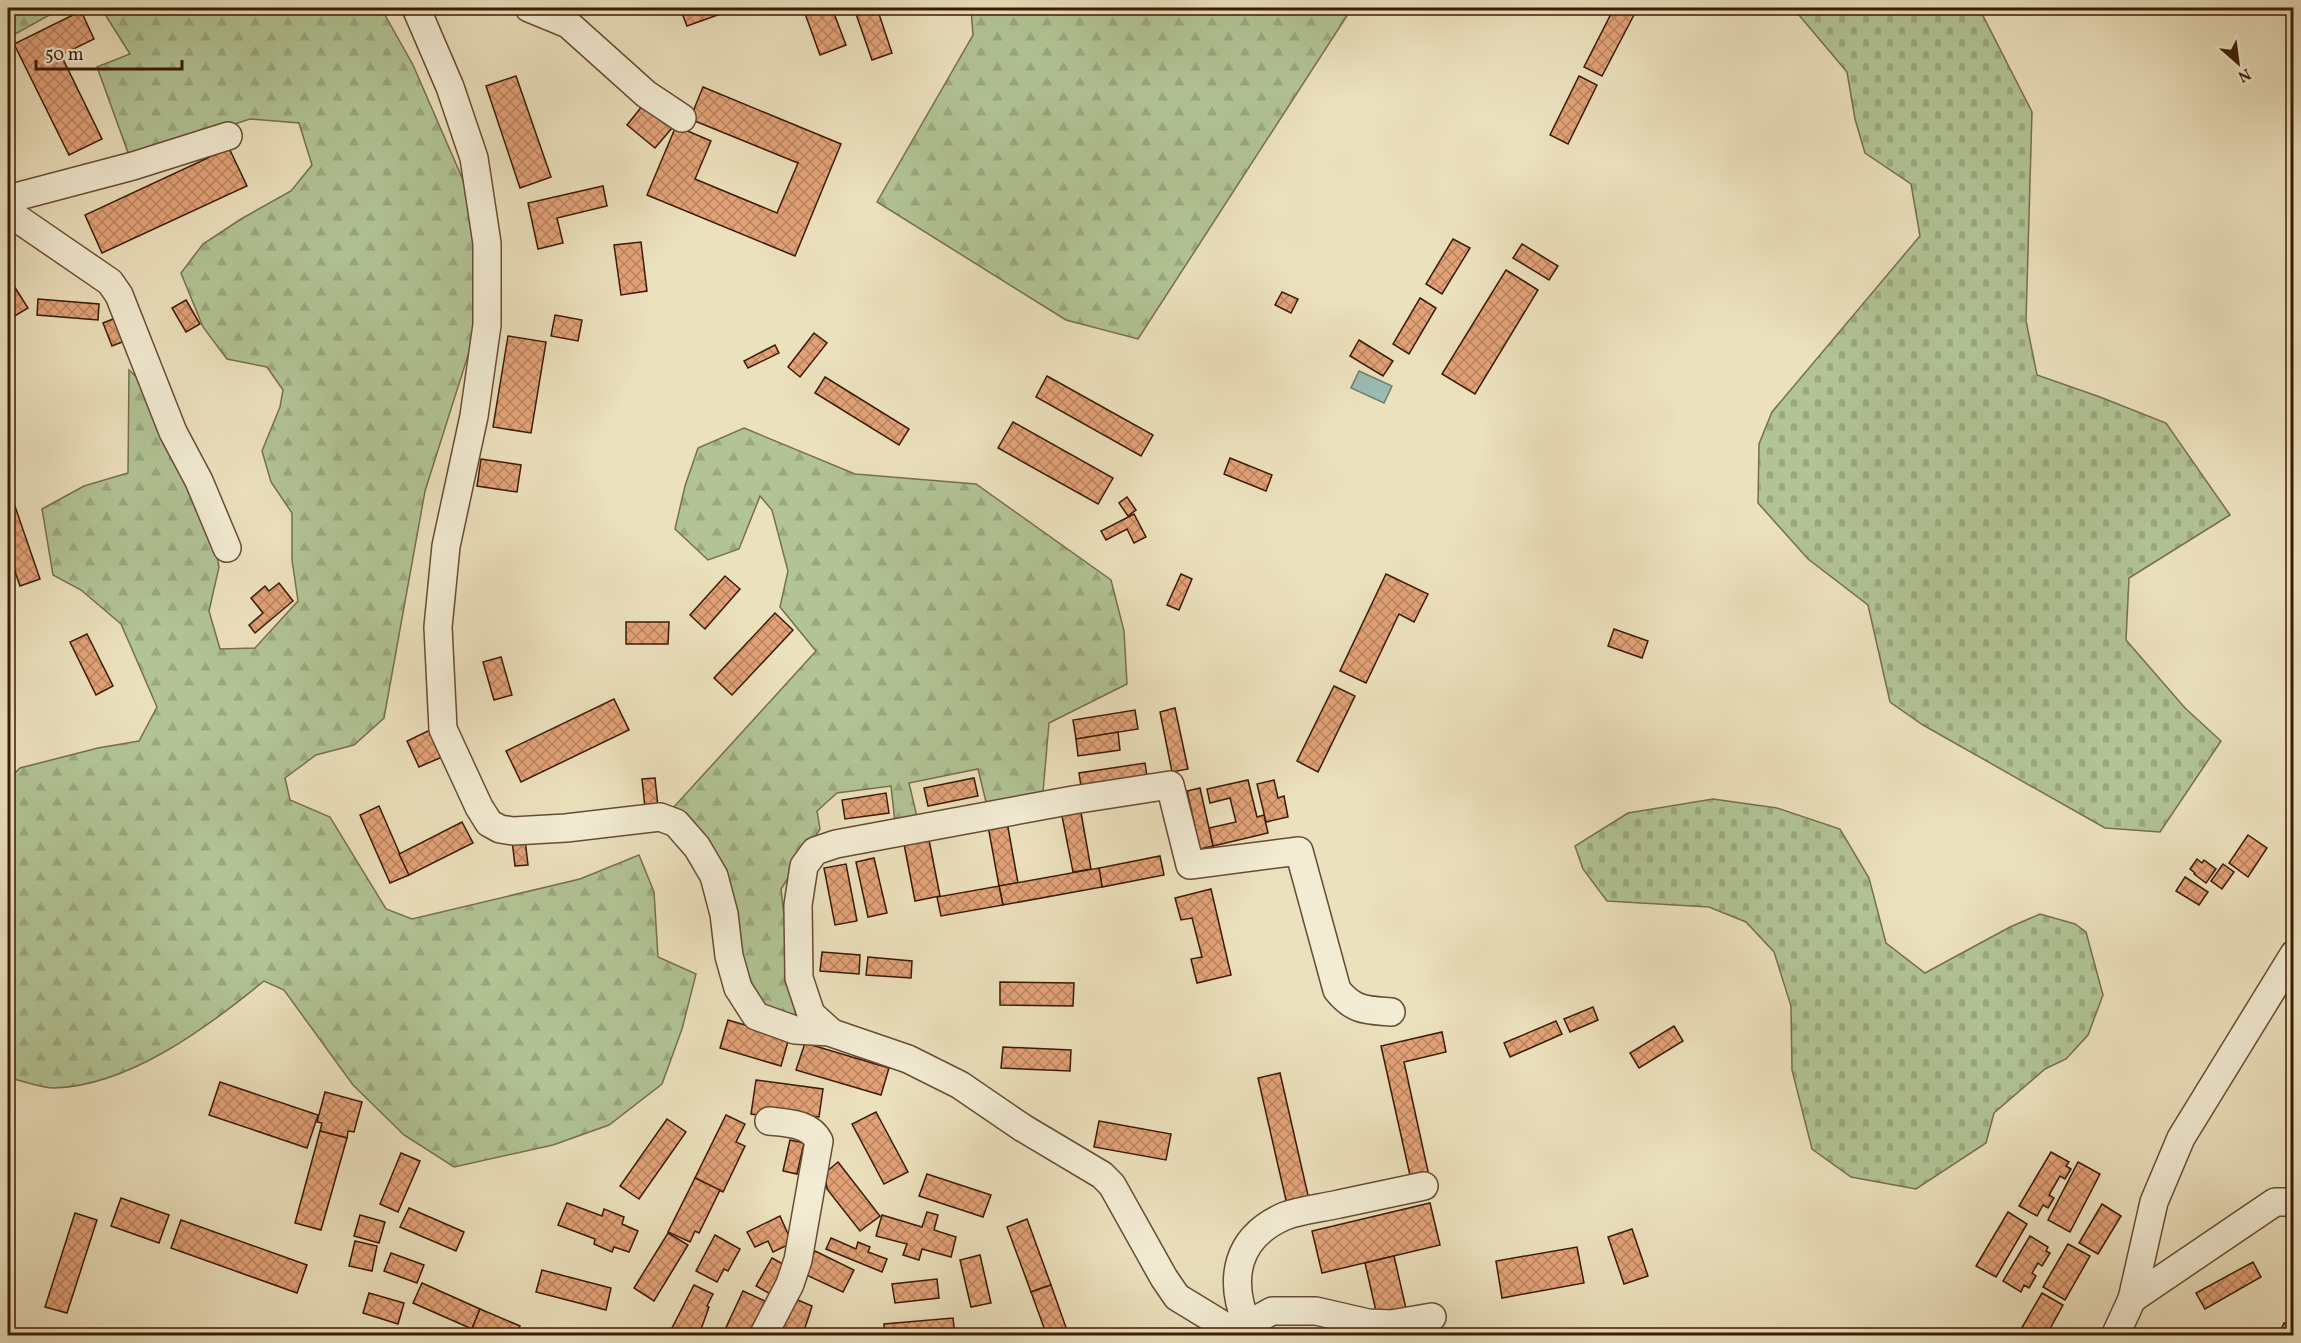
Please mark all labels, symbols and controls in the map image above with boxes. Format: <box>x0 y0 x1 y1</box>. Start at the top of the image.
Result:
scale bar <box>36 33 182 71</box>
north arrow <box>2208 33 2268 93</box>
text: 50 m <box>45 43 84 68</box>
text: N <box>2233 62 2254 87</box>

